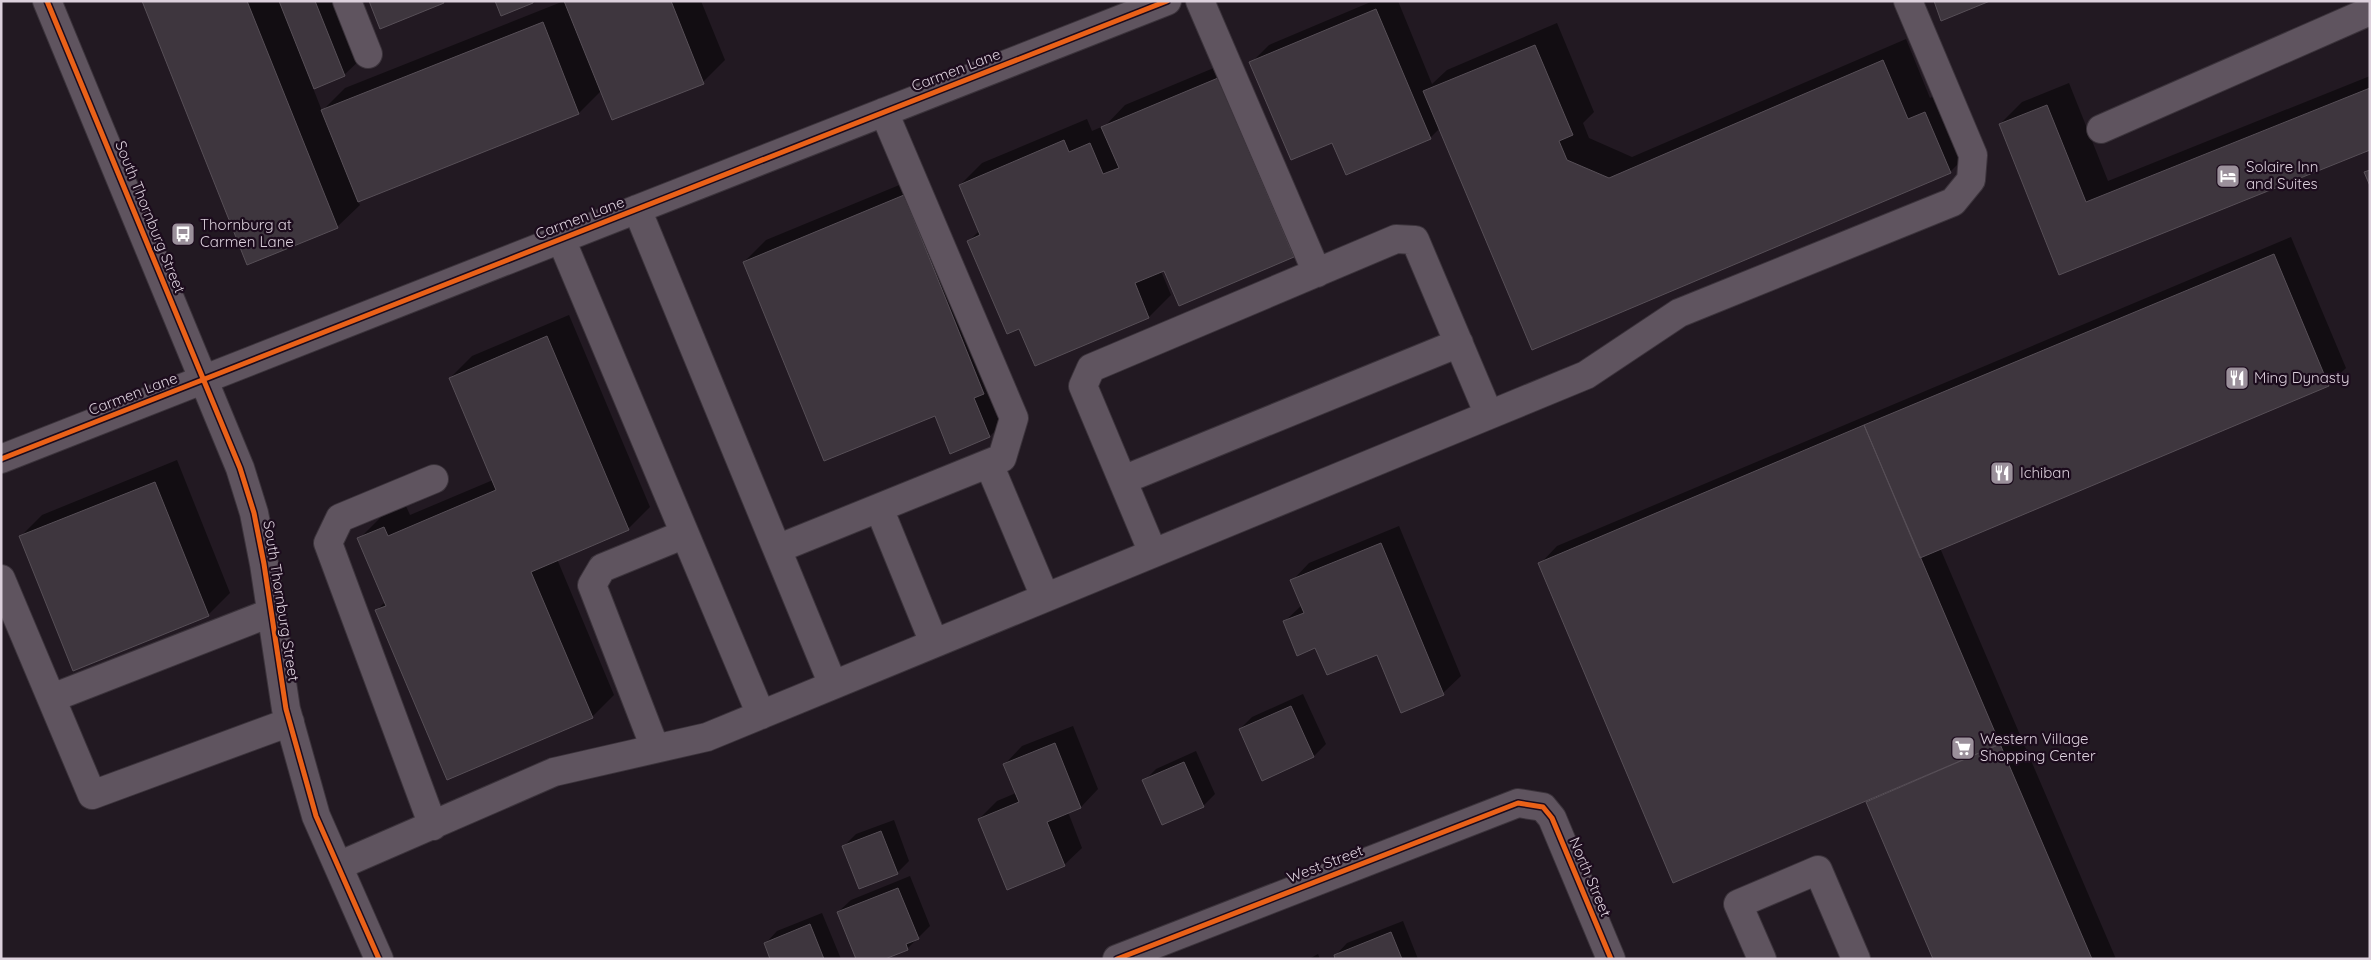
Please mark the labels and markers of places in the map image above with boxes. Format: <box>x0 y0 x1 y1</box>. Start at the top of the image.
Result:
place label: Solaire Inn and Suites <box>2246 157 2318 193</box>
hotel icon: Solaire Inn and Suites <box>2215 163 2241 189</box>
place label: Thornburg at Carmen Lane <box>200 215 294 251</box>
bus stop icon: Thornburg at Carmen Lane <box>170 221 196 247</box>
restaurant icon: Ming Dynasty <box>2224 365 2250 391</box>
place label: Ming Dynasty <box>2254 368 2349 387</box>
restaurant icon: Ichiban <box>1989 460 2015 486</box>
place label: Ichiban <box>2020 463 2070 482</box>
place label: Western Village Shopping Center <box>1980 729 2096 765</box>
supermarket icon: Western Village Shopping Center <box>1950 735 1976 761</box>

